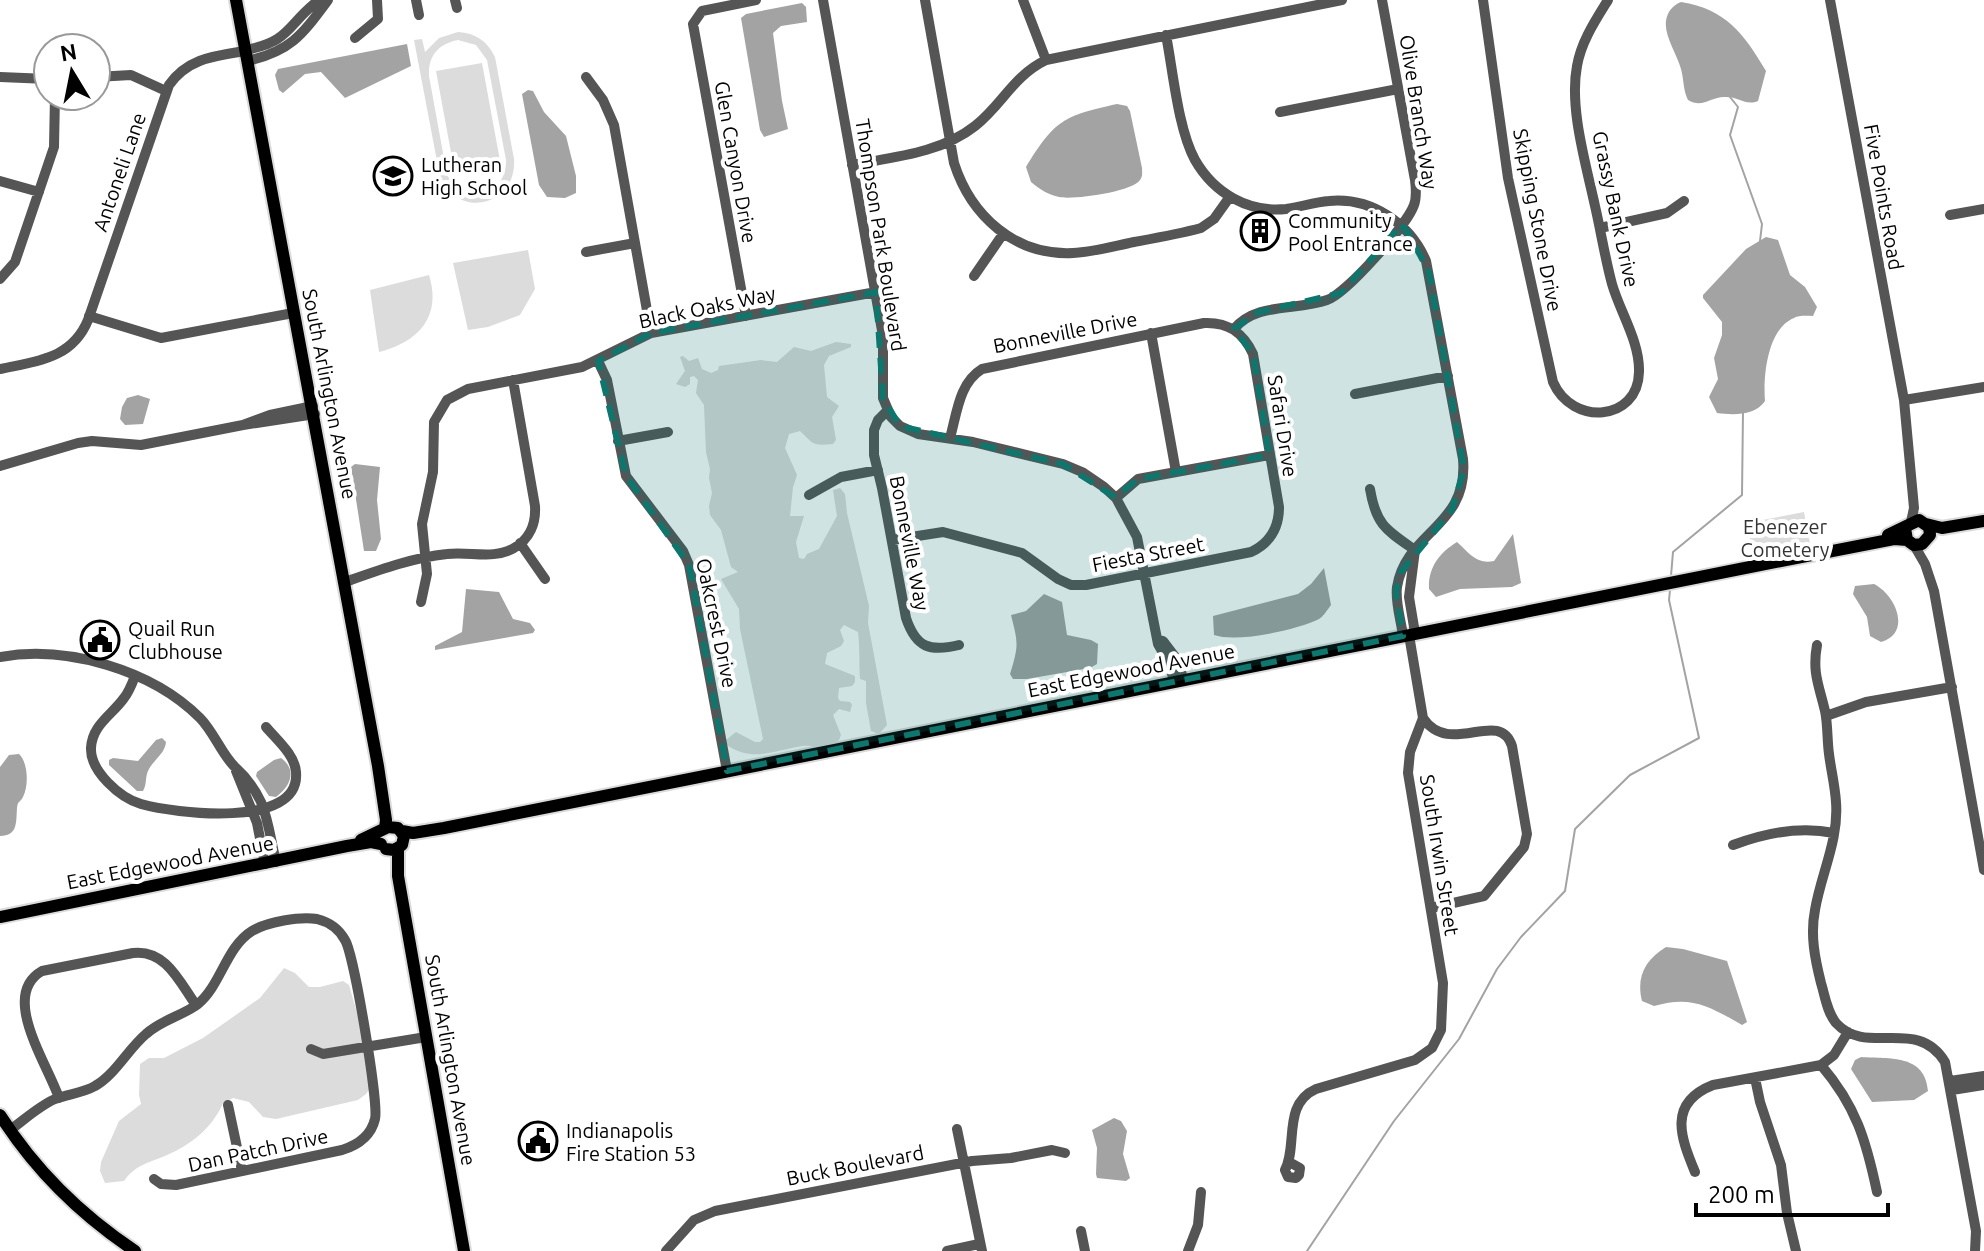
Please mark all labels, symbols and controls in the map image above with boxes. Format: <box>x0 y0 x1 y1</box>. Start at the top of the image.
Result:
north arrow <box>32 32 112 112</box>
street label: Olive Branch Way <box>1395 33 1443 191</box>
text: N <box>58 38 79 66</box>
street label: Glen Canyon Drive <box>710 79 762 245</box>
street label: Antoneli Lane <box>88 110 150 234</box>
street label: Thompson Park Boulevard <box>851 117 911 353</box>
street label: Five Points Road <box>1860 122 1908 272</box>
street label: Skipping Stone Drive <box>1509 127 1567 313</box>
street label: Grassy Bank Drive <box>1588 129 1644 289</box>
place label: Lutheran High School <box>421 153 527 199</box>
school or university icon: Lutheran High School <box>372 155 414 197</box>
place label: Community Pool Entrance <box>1288 209 1413 255</box>
building icon: Community Pool Entrance <box>1239 210 1281 252</box>
street label: Black Oaks Way <box>636 281 778 333</box>
street label: South Arlington Avenue <box>298 287 362 501</box>
street label: Bonneville Drive <box>991 307 1139 357</box>
street label: Safari Drive <box>1264 373 1302 479</box>
street label: Bonneville Way <box>886 474 934 613</box>
park label: Ebenezer Cometery <box>1741 515 1830 561</box>
street label: Fiesta Street <box>1090 532 1206 576</box>
street label: Oakcrest Drive <box>692 556 742 690</box>
place label: Quail Run Clubhouse <box>128 617 223 663</box>
public building icon: Quail Run Clubhouse <box>79 619 121 661</box>
street label: East Edgewood Avenue <box>1026 639 1236 701</box>
street label: South Irwin Street <box>1416 773 1464 937</box>
street label: East Edgewood Avenue <box>65 831 275 893</box>
street label: South Arlington Avenue <box>421 953 481 1167</box>
place label: Indianapolis Fire Station 53 <box>566 1119 696 1165</box>
public building icon: Indianapolis Fire Station 53 <box>517 1120 559 1162</box>
street label: Dan Patch Drive <box>186 1124 330 1176</box>
street label: Buck Boulevard <box>784 1140 926 1190</box>
scale bar <box>1696 1167 1888 1217</box>
text: 200 m <box>1708 1181 1775 1208</box>

